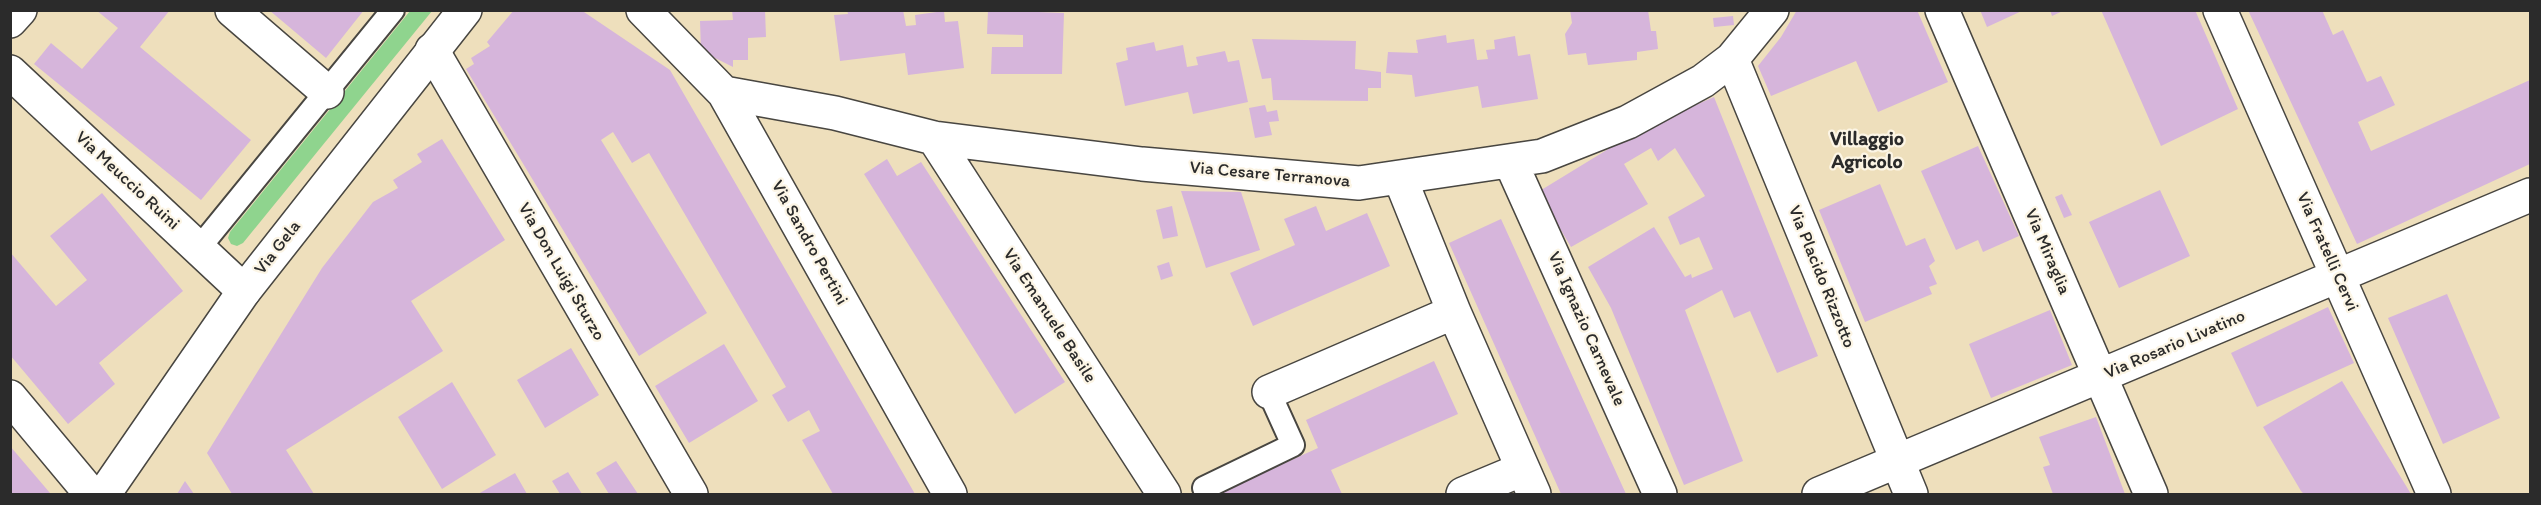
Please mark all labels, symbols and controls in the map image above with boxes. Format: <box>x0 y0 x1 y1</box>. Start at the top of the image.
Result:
street label: Via Meuccio Ruini <box>70 127 184 235</box>
district label: Villaggio Agricolo <box>1830 128 1904 175</box>
street label: Via Cesare Terranova <box>1189 157 1351 193</box>
street label: Via Sandro Pertini <box>766 177 852 309</box>
street label: Via Fratelli Cervi <box>2291 189 2363 315</box>
street label: Via Don Luigi Sturzo <box>513 199 609 345</box>
street label: Via Placido Rizzotto <box>1783 203 1859 351</box>
street label: Via Miraglia <box>2019 206 2075 298</box>
street label: Via Gela <box>250 217 306 279</box>
street label: Via Emanuele Basile <box>998 245 1100 387</box>
street label: Via Ignazio Carnevale <box>1542 248 1630 410</box>
street label: Via Rosario Livatino <box>2101 306 2249 384</box>

